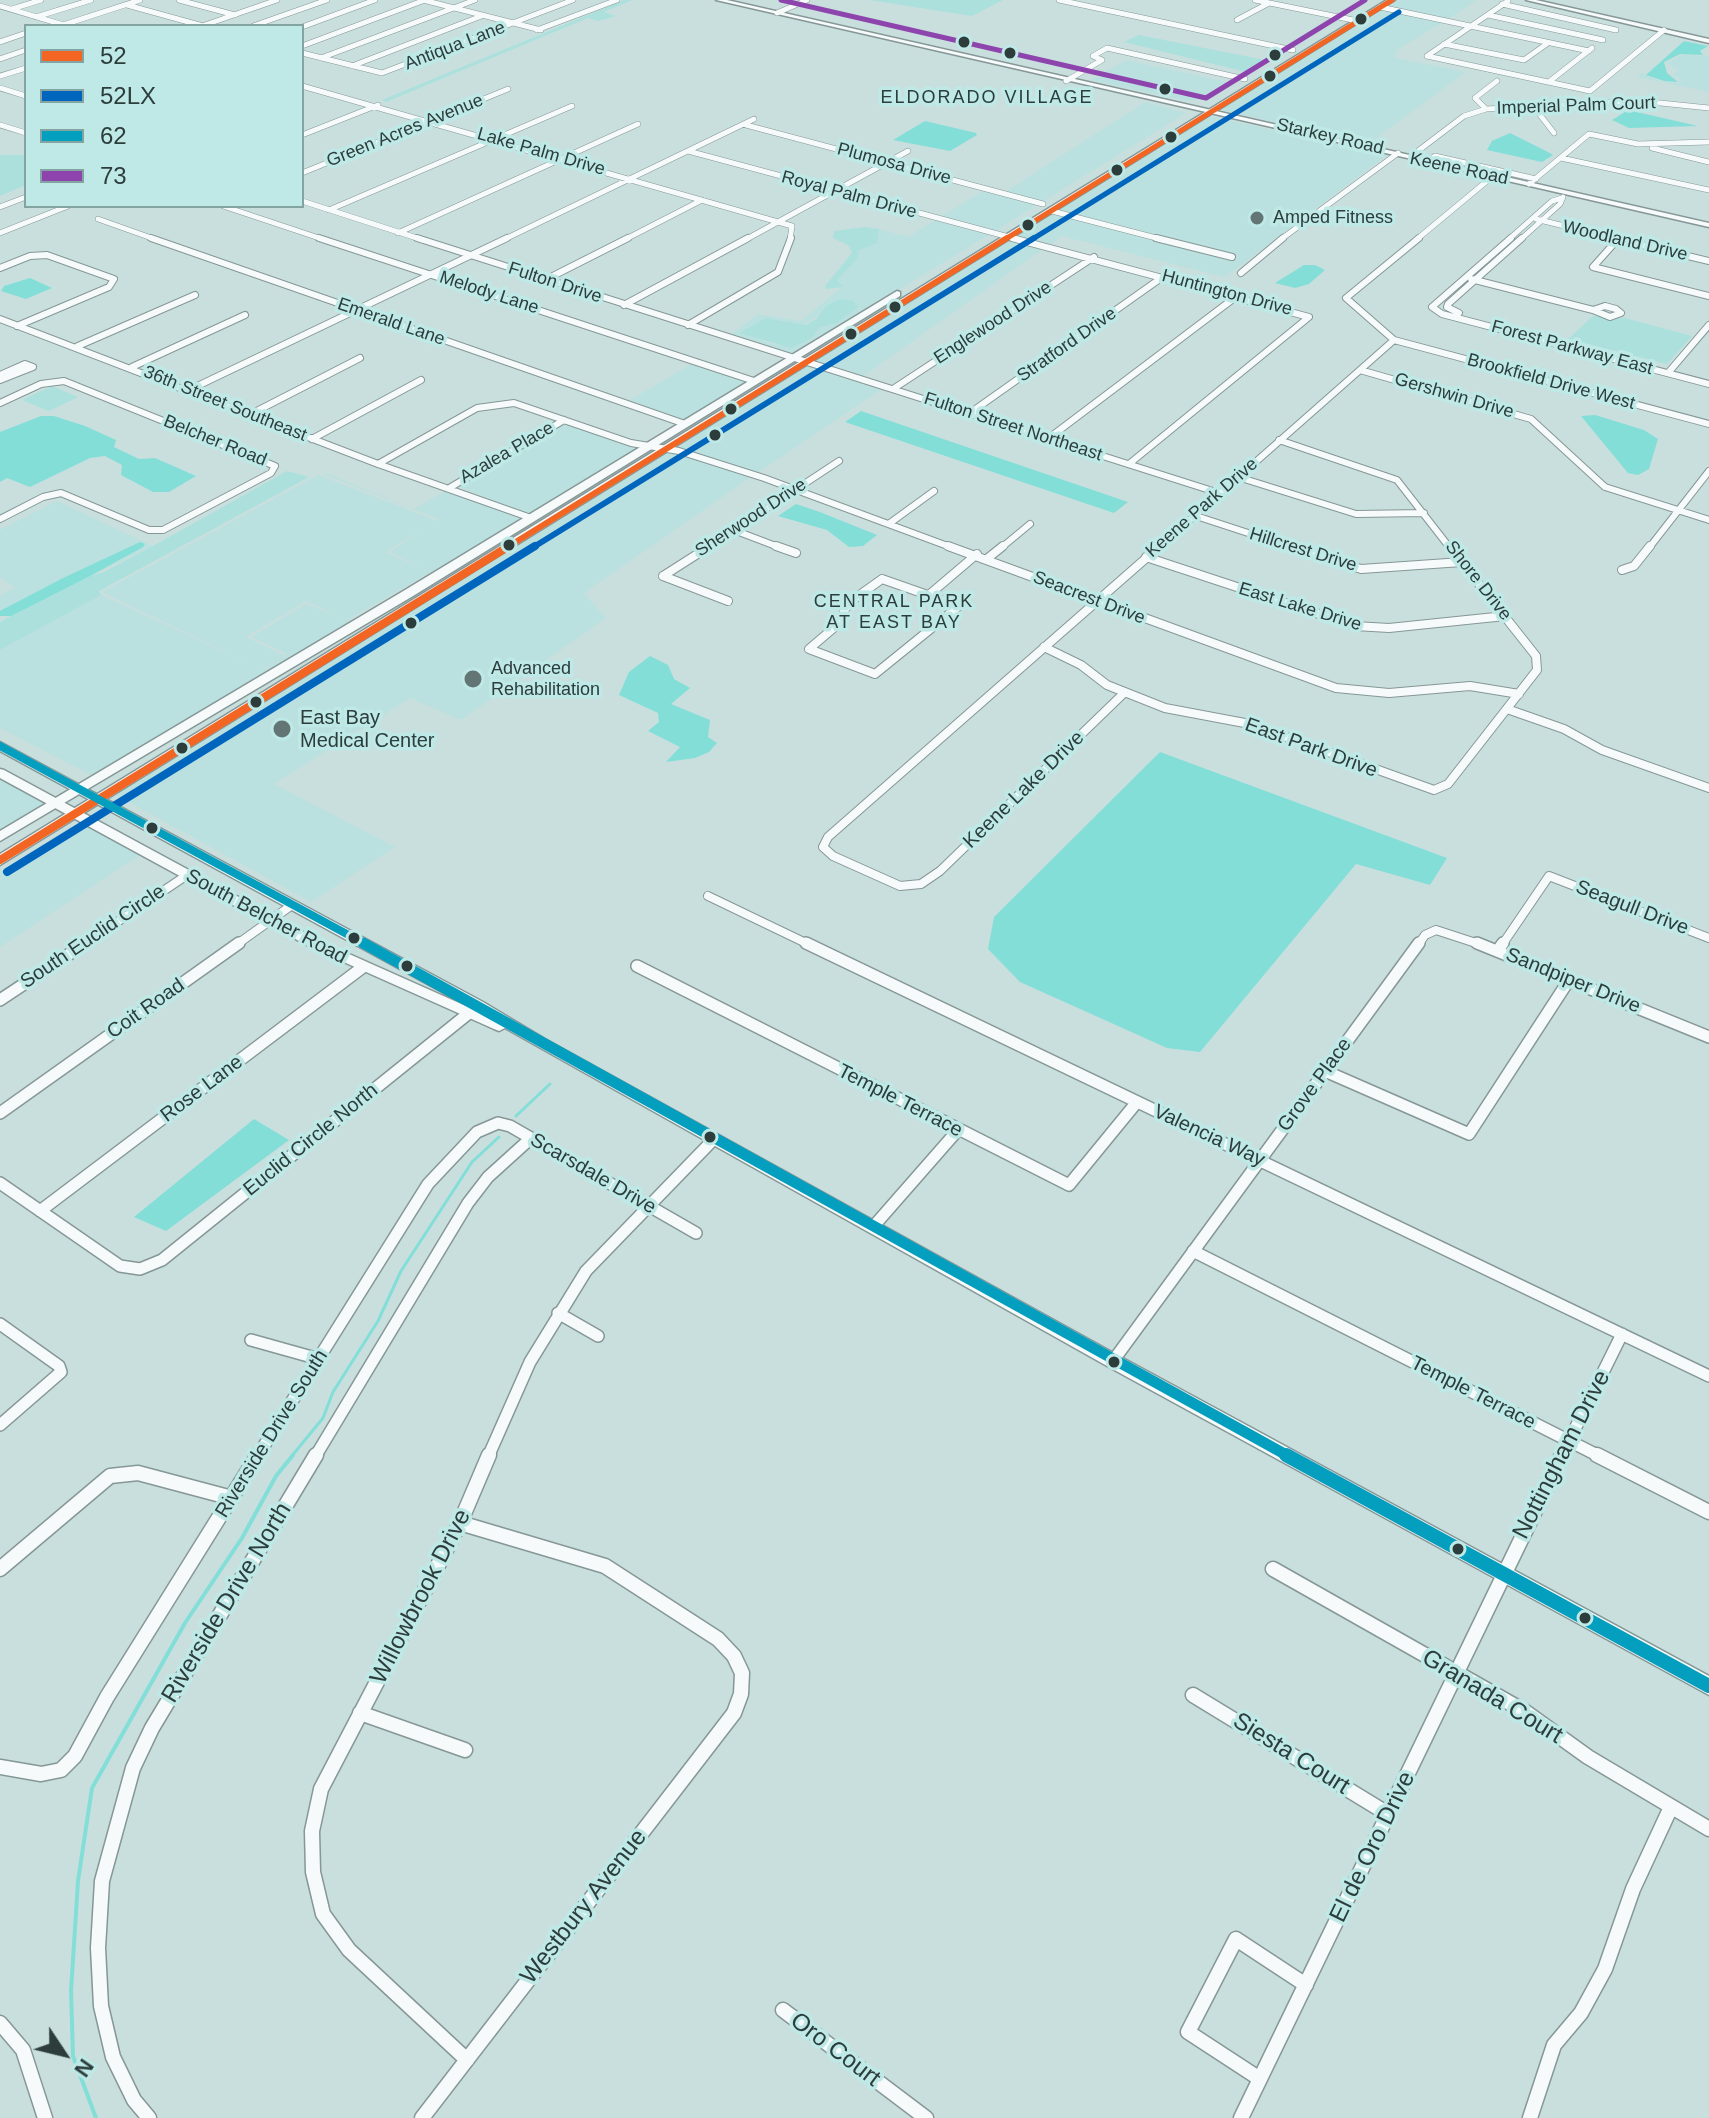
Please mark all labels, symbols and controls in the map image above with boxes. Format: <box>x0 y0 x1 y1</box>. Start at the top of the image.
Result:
unlabelled marker <box>1353 11 1369 27</box>
street label: Antiqua Lane <box>402 17 508 75</box>
legend <box>24 24 304 208</box>
unlabelled marker <box>956 34 972 50</box>
text: 52 <box>100 42 127 69</box>
unlabelled marker <box>1002 45 1018 61</box>
unlabelled marker <box>1267 47 1283 63</box>
unlabelled marker <box>1262 68 1278 84</box>
unlabelled marker <box>1157 81 1173 97</box>
text: 52LX <box>100 82 156 109</box>
district label: ELDORADO VILLAGE <box>880 87 1094 109</box>
street label: Green Acres Avenue <box>324 90 486 172</box>
street label: Imperial Palm Court <box>1496 92 1656 120</box>
street label: Starkey Road <box>1274 114 1386 160</box>
text: 62 <box>100 122 127 149</box>
street label: Lake Palm Drive <box>475 123 607 181</box>
unlabelled marker <box>1163 129 1179 145</box>
street label: Plumosa Drive <box>835 138 953 190</box>
street label: Keene Road <box>1408 148 1510 190</box>
text: 73 <box>100 162 127 189</box>
unlabelled marker <box>1109 162 1125 178</box>
street label: Royal Palm Drive <box>779 167 919 223</box>
place label: Amped Fitness <box>1273 207 1393 229</box>
marker: Amped Fitness <box>1248 209 1266 227</box>
street label: Woodland Drive <box>1560 216 1690 266</box>
unlabelled marker <box>1020 217 1036 233</box>
street label: Fulton Drive <box>506 258 604 308</box>
street label: Huntington Drive <box>1159 265 1295 321</box>
street label: Melody Lane <box>437 267 541 319</box>
street label: Englewood Drive <box>930 277 1056 369</box>
street label: Emerald Lane <box>335 294 447 350</box>
unlabelled marker <box>887 299 903 315</box>
street label: Stratford Drive <box>1013 303 1121 387</box>
street label: Forest Parkway East <box>1489 316 1655 380</box>
unlabelled marker <box>843 326 859 342</box>
street label: Brookfield Drive West <box>1465 349 1637 415</box>
street label: 36th Street Southeast <box>140 361 310 447</box>
street label: Gershwin Drive <box>1392 369 1516 423</box>
street label: Fulton Street Northeast <box>921 388 1105 466</box>
unlabelled marker <box>723 401 739 417</box>
street label: Belcher Road <box>160 411 270 471</box>
street label: Azalea Place <box>456 417 558 489</box>
unlabelled marker <box>707 427 723 443</box>
street label: Keene Park Drive <box>1142 454 1262 562</box>
street label: Sherwood Drive <box>691 474 811 562</box>
street label: Hillcrest Drive <box>1247 523 1359 577</box>
unlabelled marker <box>501 537 517 553</box>
street label: Shore Drive <box>1440 537 1516 625</box>
street label: Seacrest Drive <box>1030 567 1148 629</box>
street label: East Lake Drive <box>1236 578 1364 636</box>
district label: CENTRAL PARK AT EAST BAY <box>814 591 974 634</box>
unlabelled marker <box>403 615 419 631</box>
place label: Advanced Rehabilitation <box>491 658 600 700</box>
marker: Advanced Rehabilitation <box>462 668 484 690</box>
unlabelled marker <box>248 694 264 710</box>
place label: East Bay Medical Center <box>300 706 435 753</box>
street label: East Park Drive <box>1242 713 1380 783</box>
marker: East Bay Medical Center <box>271 718 293 740</box>
street label: Keene Lake Drive <box>958 726 1090 854</box>
unlabelled marker <box>174 740 190 756</box>
unlabelled marker <box>144 820 160 836</box>
street label: South Belcher Road <box>181 864 351 970</box>
street label: Seagull Drive <box>1572 875 1692 941</box>
street label: South Euclid Circle <box>16 880 170 994</box>
unlabelled marker <box>346 930 362 946</box>
street label: Sandpiper Drive <box>1502 943 1644 1019</box>
unlabelled marker <box>399 958 415 974</box>
street label: Coit Road <box>103 974 189 1044</box>
street label: Grove Place <box>1273 1033 1357 1137</box>
street label: Rose Lane <box>156 1050 248 1128</box>
street label: Temple Terrace <box>834 1059 966 1143</box>
street label: Euclid Circle North <box>239 1079 383 1201</box>
street label: Valencia Way <box>1150 1100 1268 1172</box>
street label: Scarsdale Drive <box>526 1128 660 1220</box>
unlabelled marker <box>702 1129 718 1145</box>
street label: Riverside Drive South <box>211 1346 333 1522</box>
street label: Temple Terrace <box>1407 1351 1539 1435</box>
unlabelled marker <box>1106 1354 1122 1370</box>
street label: Nottingham Drive <box>1507 1366 1617 1544</box>
street label: Riverside Drive North <box>156 1498 298 1708</box>
street label: Willowbrook Drive <box>365 1505 477 1689</box>
unlabelled marker <box>1450 1541 1466 1557</box>
unlabelled marker <box>1577 1610 1593 1626</box>
street label: Granada Court <box>1417 1644 1567 1750</box>
street label: Siesta Court <box>1227 1707 1355 1801</box>
street label: El de Oro Drive <box>1324 1767 1422 1927</box>
street label: Westbury Avenue <box>515 1824 653 1990</box>
street label: Oro Court <box>784 2007 886 2093</box>
north arrow <box>24 2014 104 2094</box>
text: N <box>69 2054 99 2082</box>

